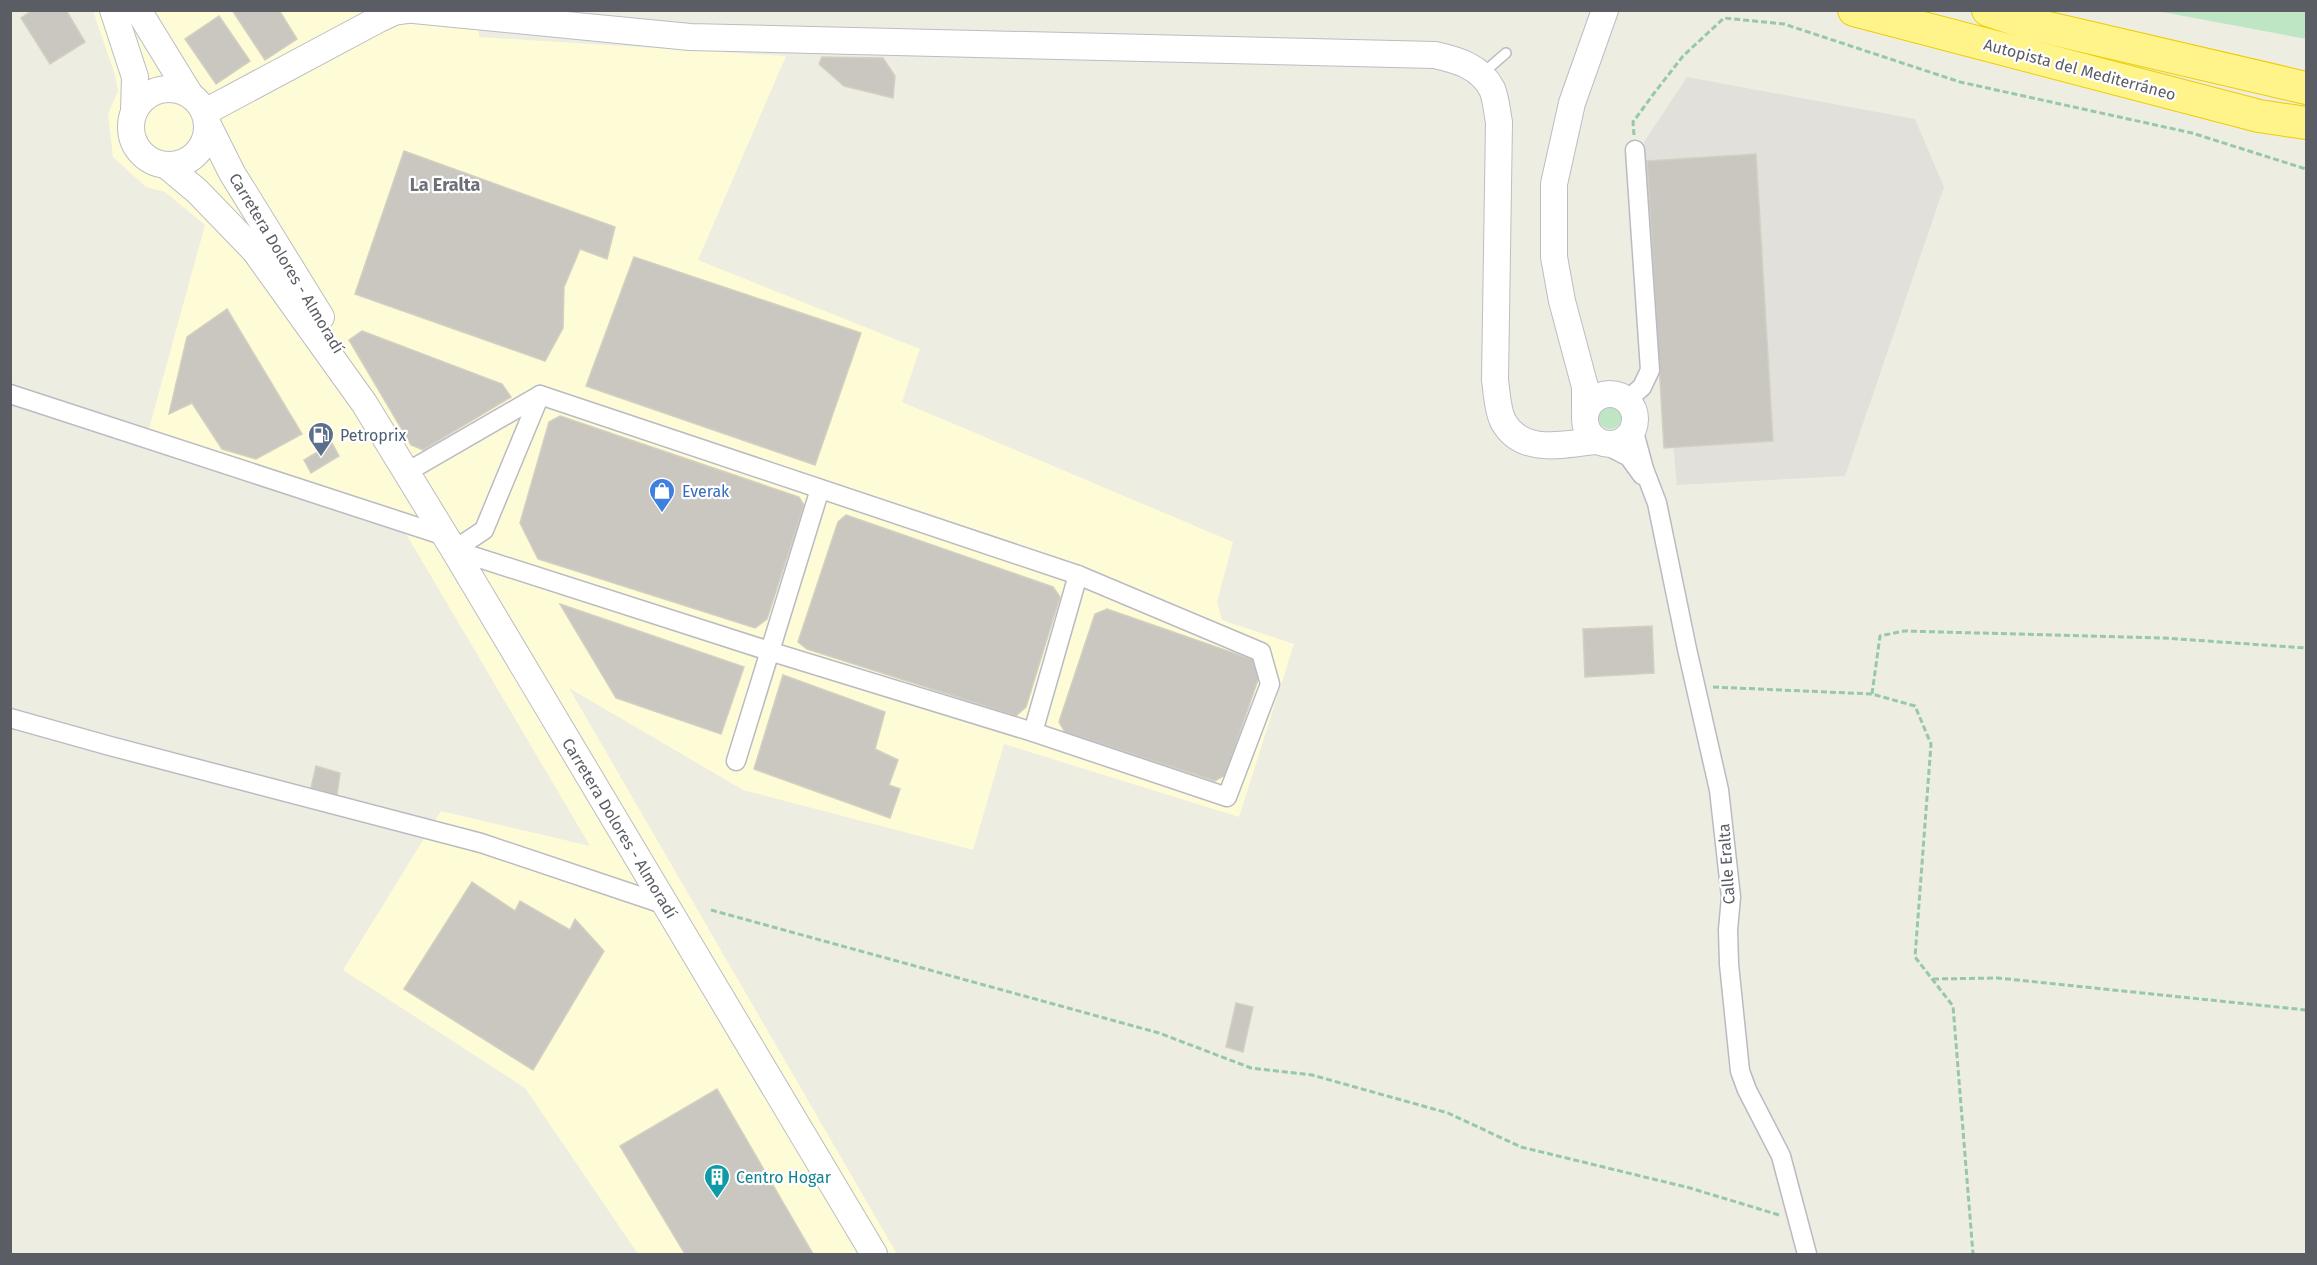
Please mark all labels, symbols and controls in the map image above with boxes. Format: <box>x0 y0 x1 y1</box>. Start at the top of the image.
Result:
street label: Autopista del Mediterráneo <box>1982 35 2178 104</box>
street label: Carretera Dolores - Almoradí <box>225 170 348 357</box>
district label: La Eralta <box>410 174 480 196</box>
fuel station icon: Petroprix <box>306 420 336 458</box>
place label: Petroprix <box>340 426 407 445</box>
shop icon: Everak <box>647 476 677 514</box>
place label: Everak <box>682 482 730 501</box>
street label: Carretera Dolores - Almoradí <box>558 735 681 922</box>
street label: Calle Eralta <box>1714 823 1739 905</box>
building icon: Centro Hogar <box>702 1162 732 1200</box>
place label: Centro Hogar <box>736 1168 832 1187</box>

